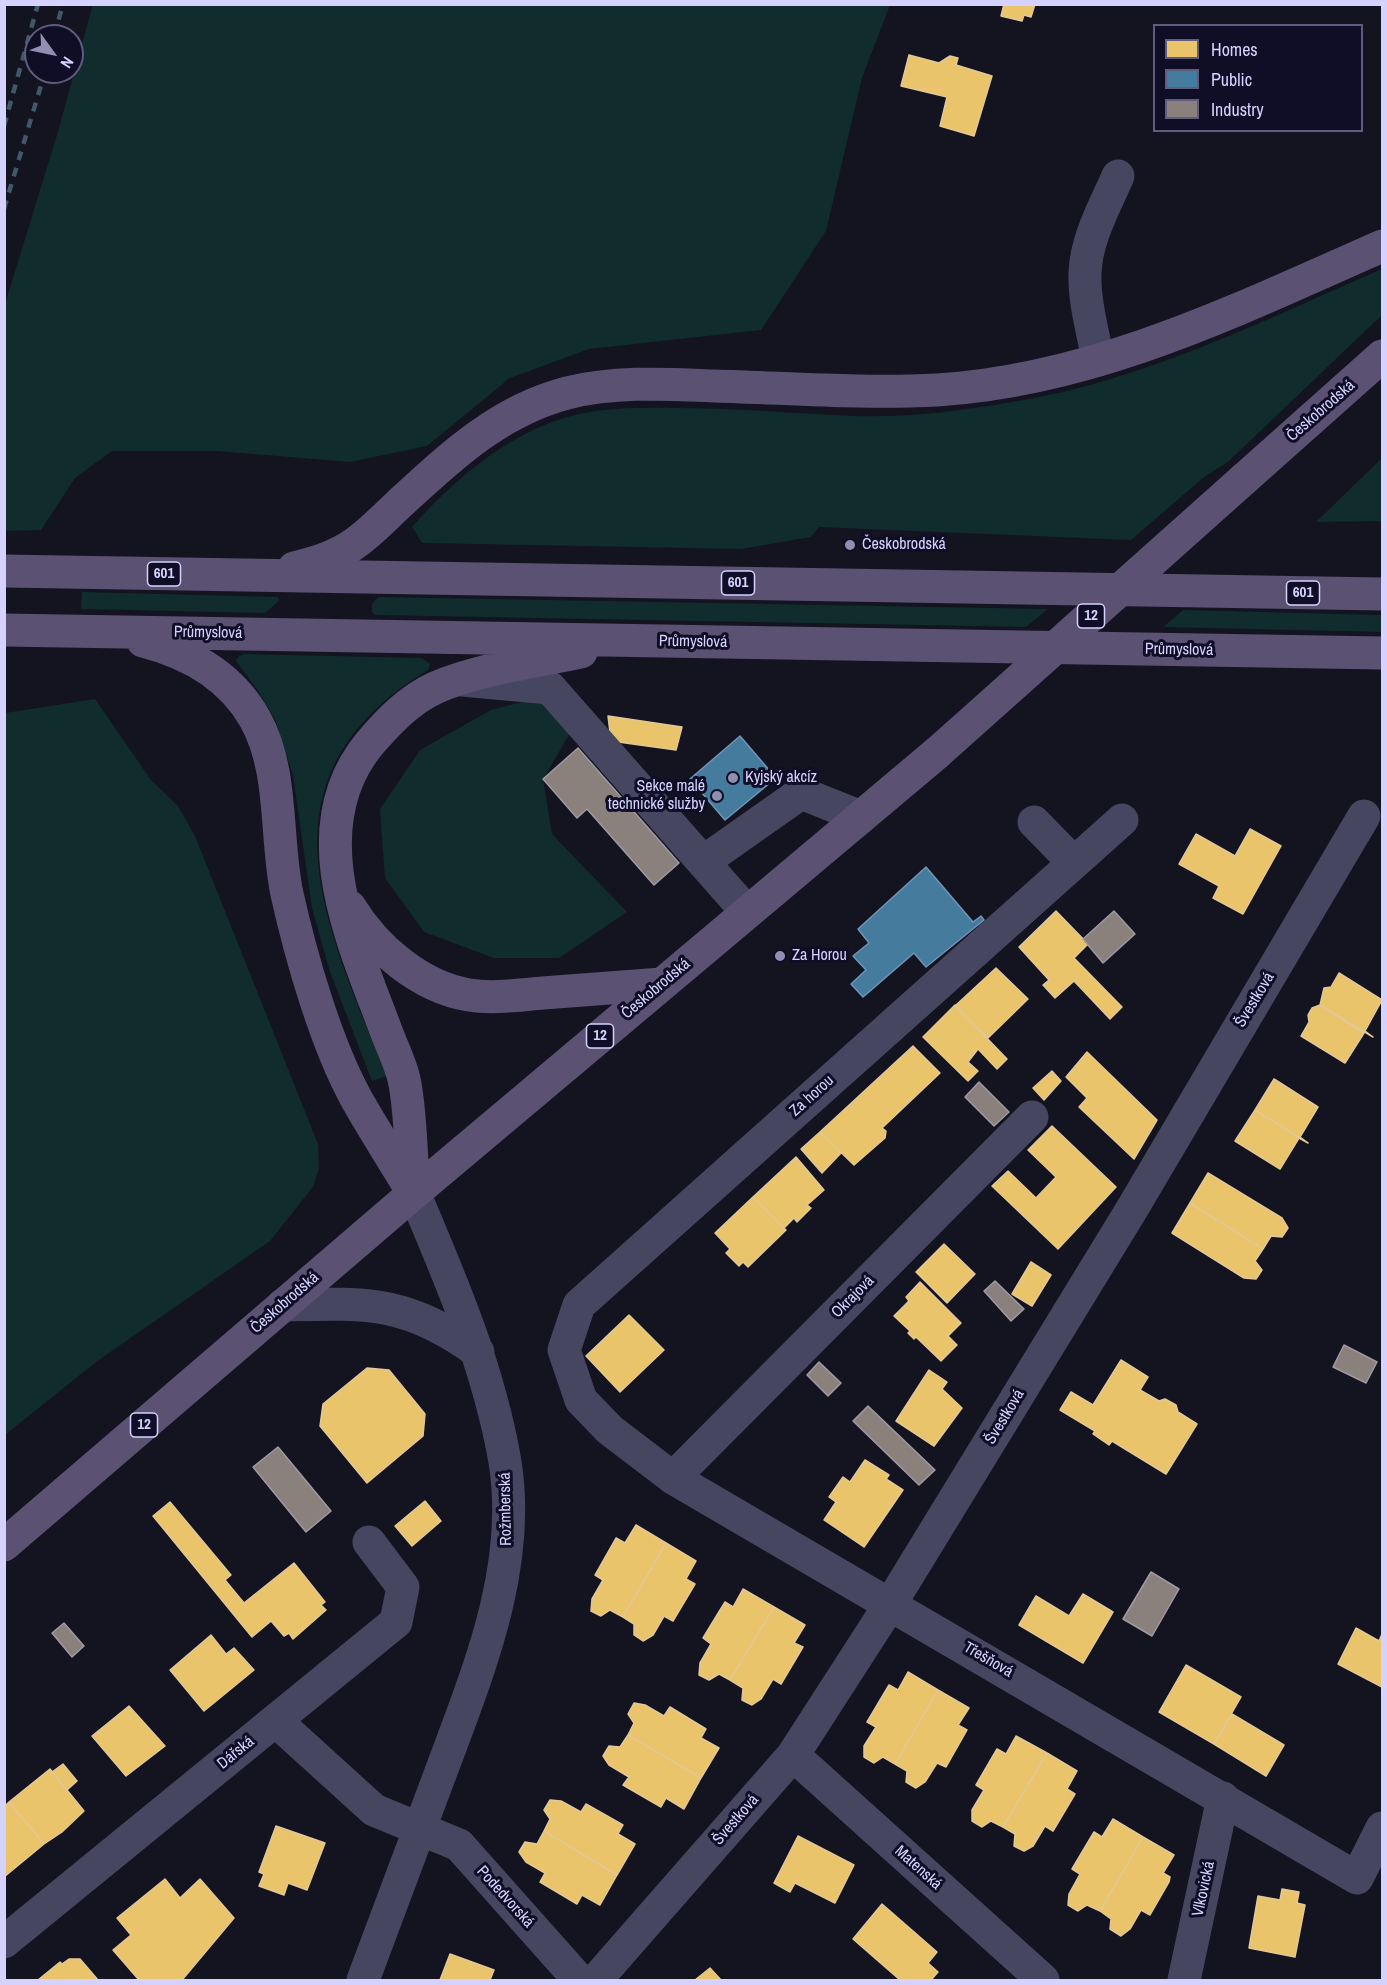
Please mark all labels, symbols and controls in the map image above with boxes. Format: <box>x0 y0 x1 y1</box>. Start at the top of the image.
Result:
north arrow <box>24 24 84 84</box>
legend <box>1153 24 1363 132</box>
text: Homes <box>1211 37 1258 62</box>
text: N <box>56 53 79 73</box>
text: Public <box>1211 67 1252 92</box>
text: Industry <box>1211 97 1264 122</box>
street label: Českobrodská <box>1283 376 1359 446</box>
place label: Českobrodská <box>862 535 946 555</box>
marker: Českobrodská <box>843 538 857 552</box>
road number: 601 <box>148 562 180 586</box>
road number: 601 <box>722 571 754 595</box>
road number: 601 <box>1286 581 1320 605</box>
road number: 12 <box>1078 604 1104 628</box>
street label: Průmyslová <box>174 623 242 643</box>
street label: Průmyslová <box>659 632 727 652</box>
street label: Průmyslová <box>1145 640 1213 660</box>
place label: Kyjský akcíz <box>745 768 817 788</box>
marker: Kyjský akcíz <box>726 771 740 785</box>
place label: Sekce malé technické služby <box>608 777 705 815</box>
marker: Sekce malé technické služby <box>710 789 724 803</box>
place label: Za Horou <box>792 946 847 966</box>
marker: Za Horou <box>773 949 787 963</box>
street label: Českobrodská <box>618 955 694 1023</box>
street label: Švestková <box>1231 969 1279 1031</box>
road number: 12 <box>586 1024 614 1048</box>
street label: Za horou <box>786 1071 838 1121</box>
street label: Českobrodská <box>247 1268 323 1338</box>
street label: Okrajová <box>828 1272 878 1322</box>
street label: Švestková <box>981 1386 1029 1448</box>
road number: 12 <box>130 1413 158 1437</box>
street label: Rožmberská <box>496 1472 516 1546</box>
street label: Třešňová <box>960 1638 1016 1682</box>
street label: Dářská <box>214 1732 258 1774</box>
street label: Švestková <box>709 1791 763 1849</box>
street label: Matenská <box>890 1842 946 1894</box>
street label: Vlkovická <box>1189 1860 1219 1918</box>
street label: Podedvorská <box>472 1862 538 1932</box>

